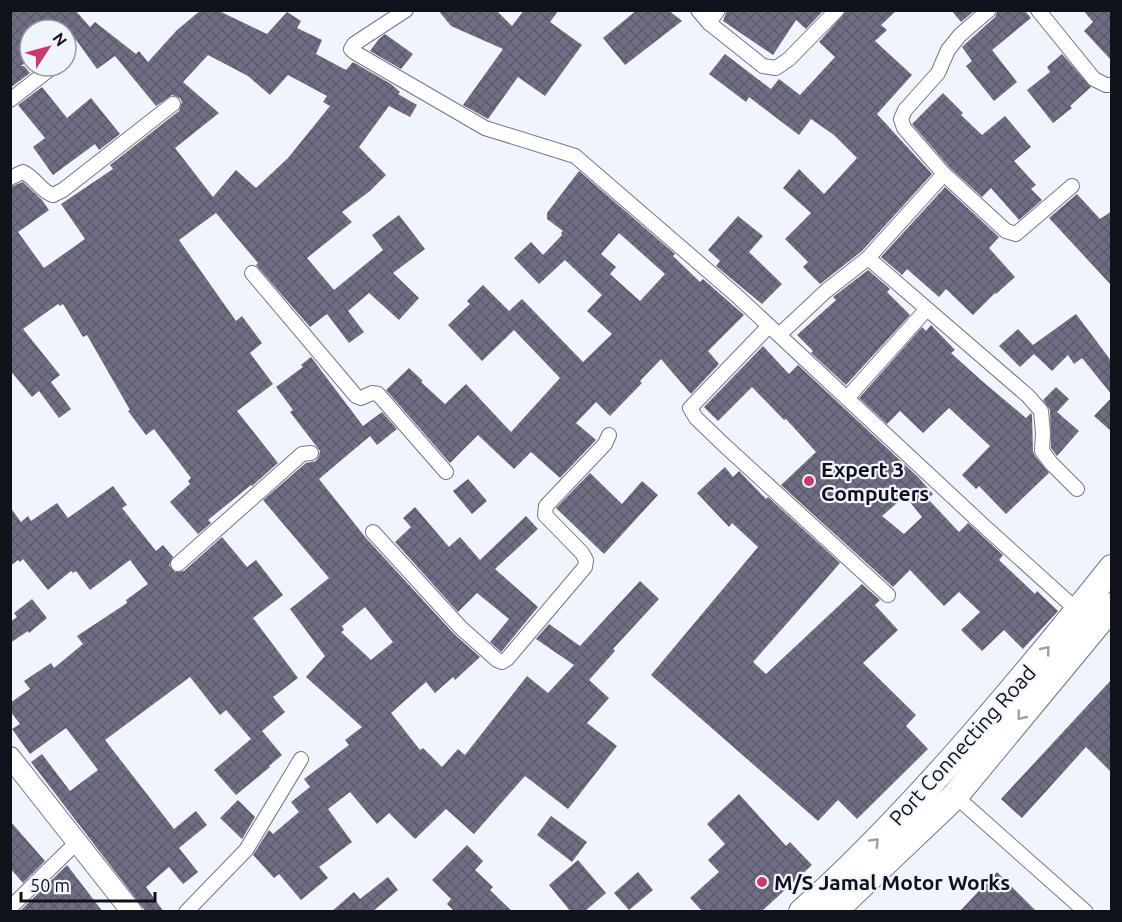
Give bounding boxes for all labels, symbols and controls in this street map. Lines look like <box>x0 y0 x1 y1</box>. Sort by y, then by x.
north arrow <box>18 18 78 78</box>
text: N <box>49 29 71 49</box>
place label: Expert 3 Computers <box>821 457 929 505</box>
marker: Expert 3 Computers <box>802 474 816 488</box>
one-way arrow <box>1039 646 1050 657</box>
street label: Port Connecting Road <box>884 660 1040 830</box>
one-way arrow <box>1017 709 1028 720</box>
one-way arrow <box>867 839 878 850</box>
scale bar <box>21 865 154 903</box>
place label: M/S Jamal Motor Works <box>774 870 1010 894</box>
text: 50 m <box>30 875 70 895</box>
marker: M/S Jamal Motor Works <box>755 875 769 889</box>

